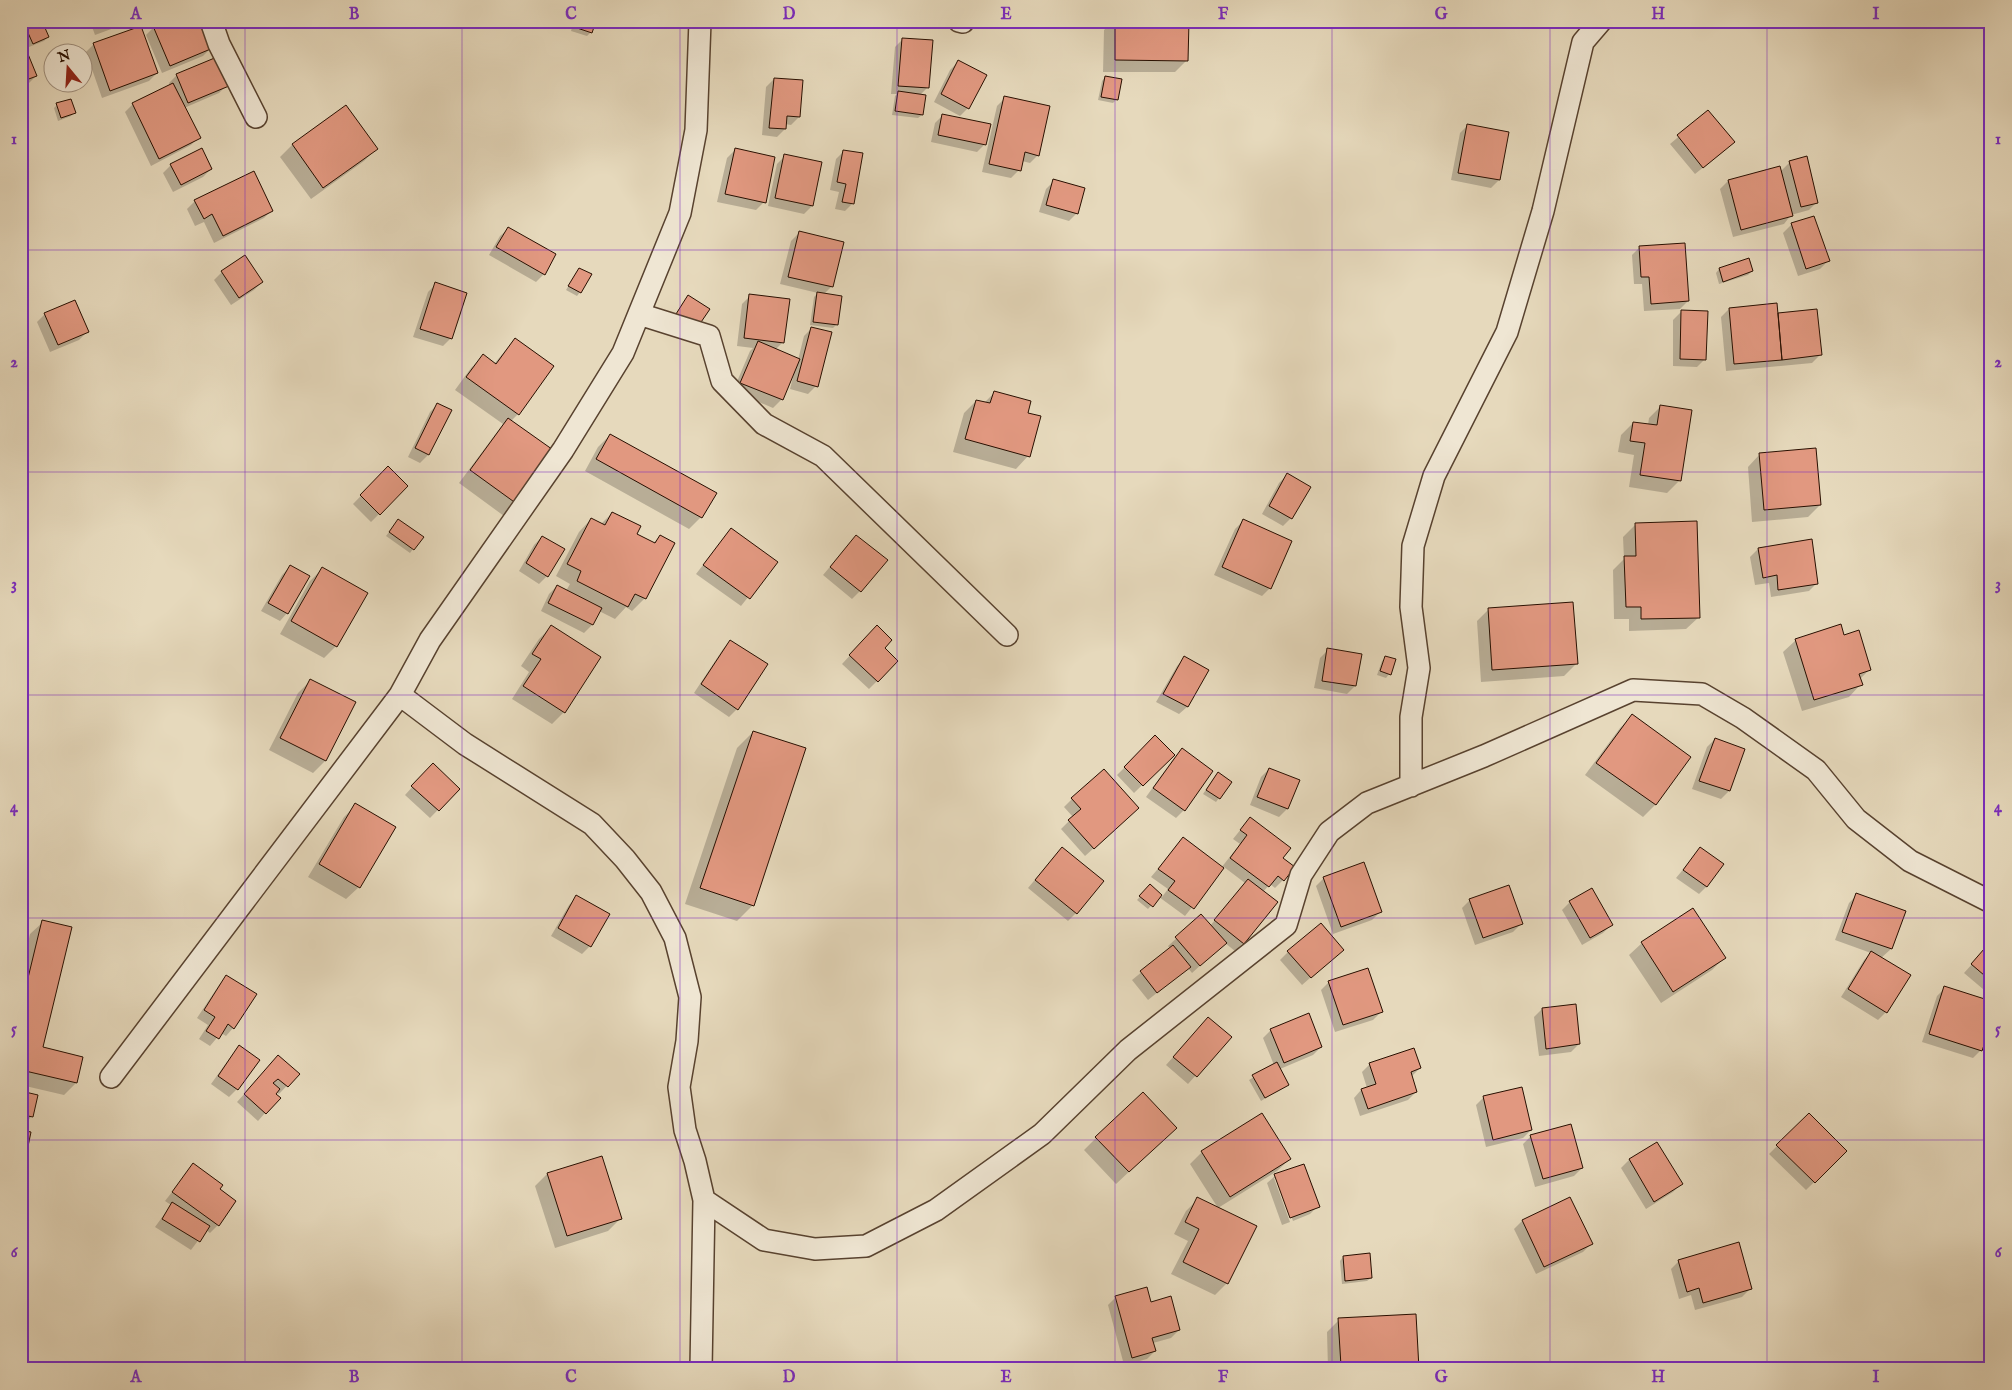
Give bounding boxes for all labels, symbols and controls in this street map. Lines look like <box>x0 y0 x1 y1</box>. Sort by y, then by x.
text: A <box>130 5 143 25</box>
text: B <box>349 5 360 25</box>
text: C <box>565 5 577 25</box>
text: D <box>783 5 796 25</box>
text: E <box>1000 5 1012 25</box>
text: F <box>1218 5 1229 25</box>
text: G <box>1435 5 1448 25</box>
text: H <box>1651 5 1665 25</box>
text: I <box>1873 5 1880 25</box>
north arrow <box>42 42 92 92</box>
text: N <box>55 46 73 67</box>
text: 1 <box>11 130 17 150</box>
text: 1 <box>1995 130 2001 150</box>
text: 2 <box>10 353 18 373</box>
text: 2 <box>1994 353 2002 373</box>
text: 3 <box>11 575 17 595</box>
text: 3 <box>1995 575 2001 595</box>
text: 4 <box>10 798 19 818</box>
text: 4 <box>1994 798 2003 818</box>
text: 5 <box>11 1020 17 1040</box>
text: 5 <box>1995 1020 2001 1040</box>
text: 6 <box>11 1243 19 1263</box>
text: 6 <box>1995 1243 2003 1263</box>
text: A <box>130 1368 143 1388</box>
text: B <box>349 1368 360 1388</box>
text: C <box>565 1368 577 1388</box>
text: D <box>783 1368 796 1388</box>
text: E <box>1000 1368 1012 1388</box>
text: F <box>1218 1368 1229 1388</box>
text: G <box>1435 1368 1448 1388</box>
text: H <box>1651 1368 1665 1388</box>
text: I <box>1873 1368 1880 1388</box>

